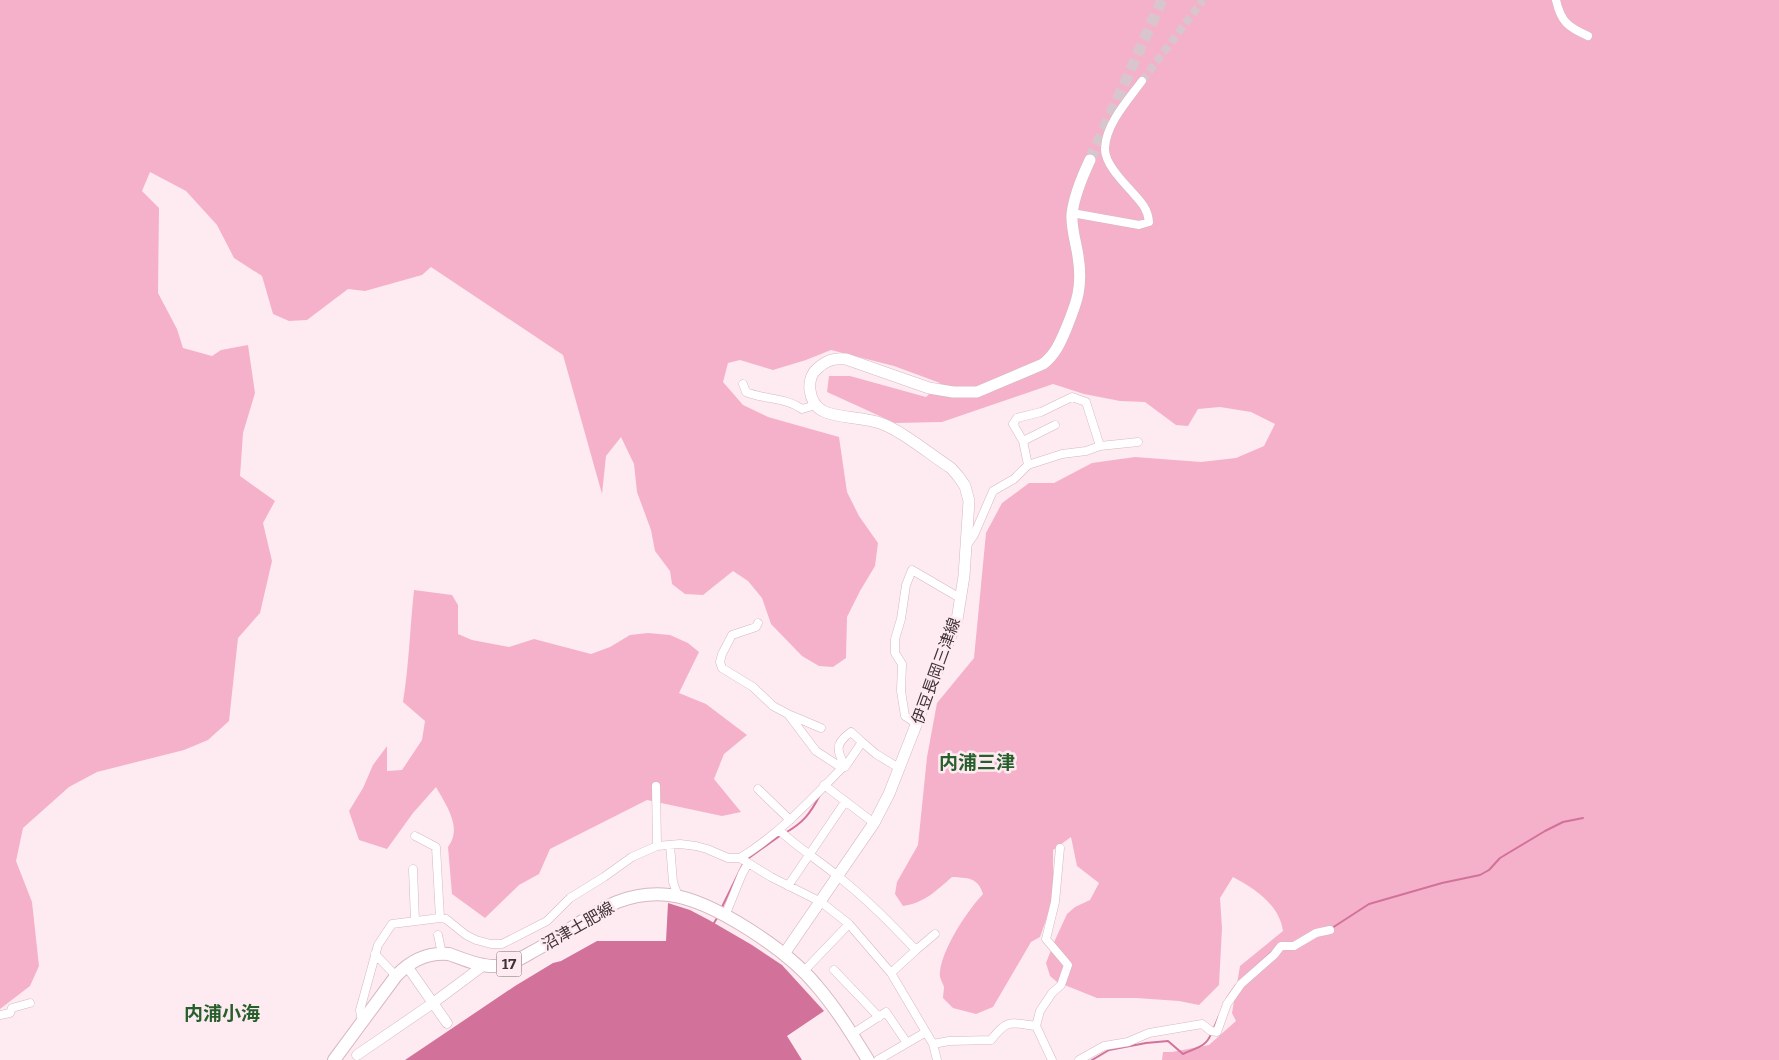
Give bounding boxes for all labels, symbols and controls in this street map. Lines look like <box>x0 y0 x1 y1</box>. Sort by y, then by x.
street label: 伊豆長岡三津線 <box>908 615 964 727</box>
district label: 内浦三津 <box>939 751 1015 774</box>
street label: 沼津土肥線 <box>539 898 617 954</box>
road number: 17 <box>496 952 522 976</box>
district label: 内浦小海 <box>184 1002 260 1025</box>

